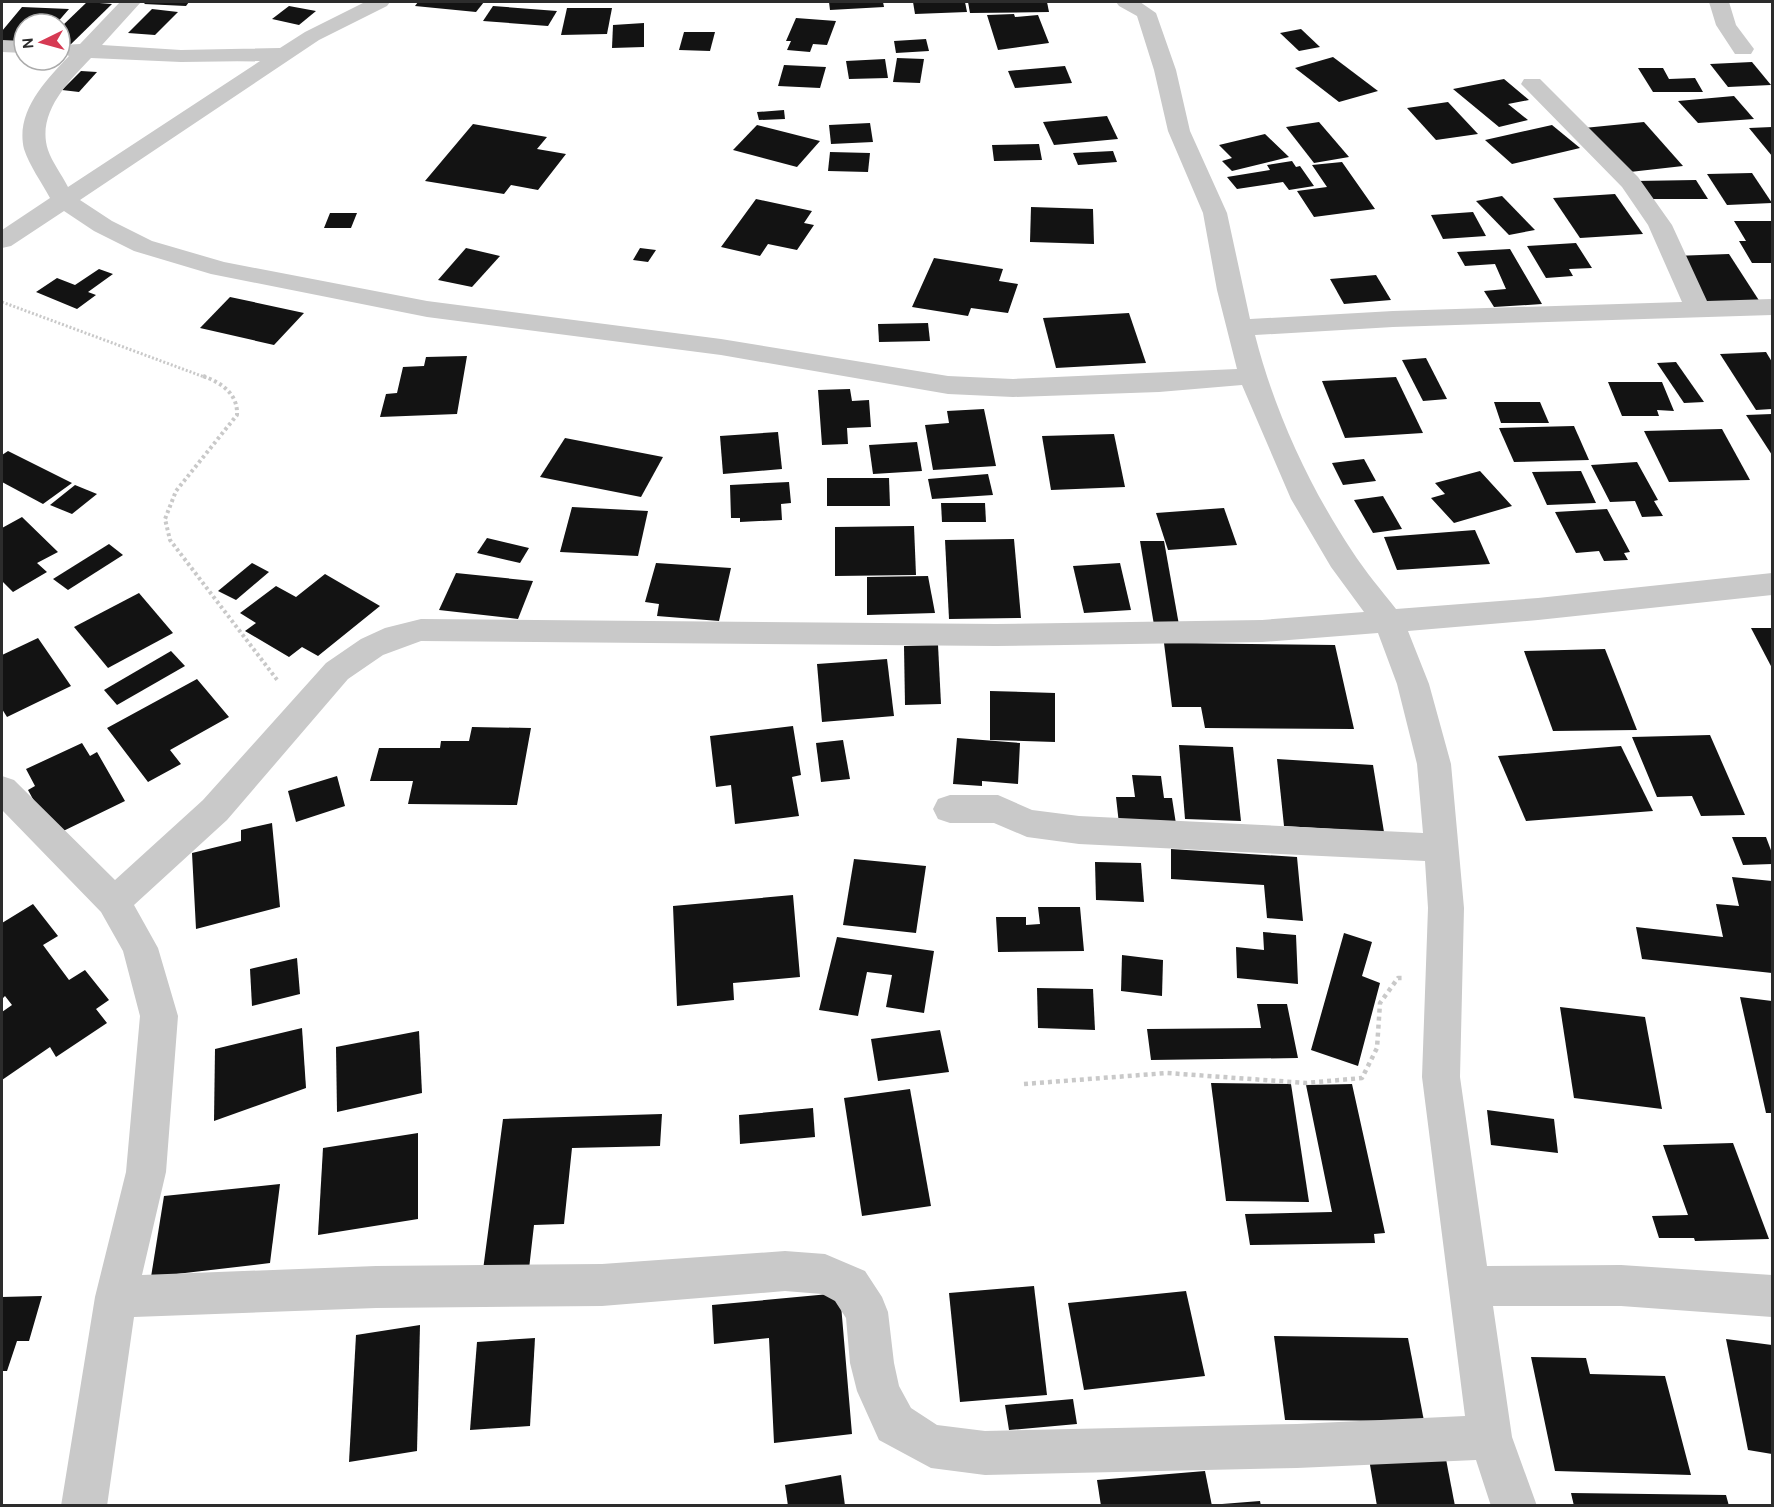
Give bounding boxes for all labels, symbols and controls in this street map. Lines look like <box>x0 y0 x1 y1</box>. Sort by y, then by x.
north arrow <box>12 12 72 72</box>
text: N <box>18 37 38 50</box>

